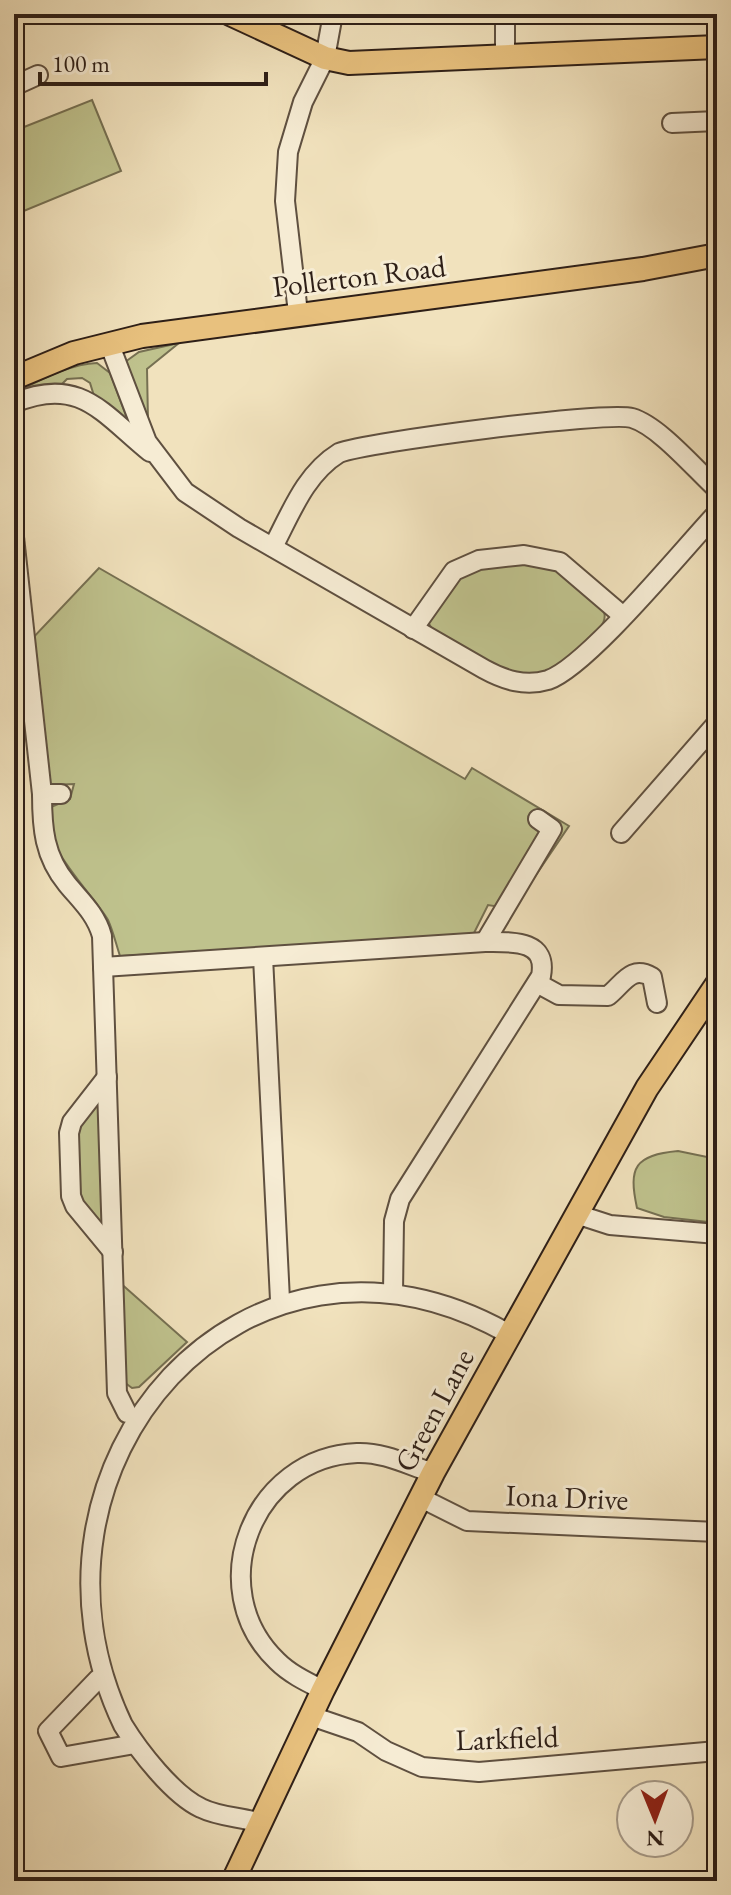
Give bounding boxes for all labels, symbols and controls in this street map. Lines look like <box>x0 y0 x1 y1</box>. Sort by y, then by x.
scale bar <box>40 36 266 86</box>
text: 100 m <box>52 48 110 79</box>
street label: Pollerton Road <box>270 246 449 306</box>
street label: Green Lane <box>385 1342 483 1478</box>
street label: Iona Drive <box>505 1475 629 1519</box>
street label: Larkfield <box>455 1717 560 1759</box>
north arrow <box>615 1779 695 1859</box>
text: N <box>646 1824 664 1853</box>

